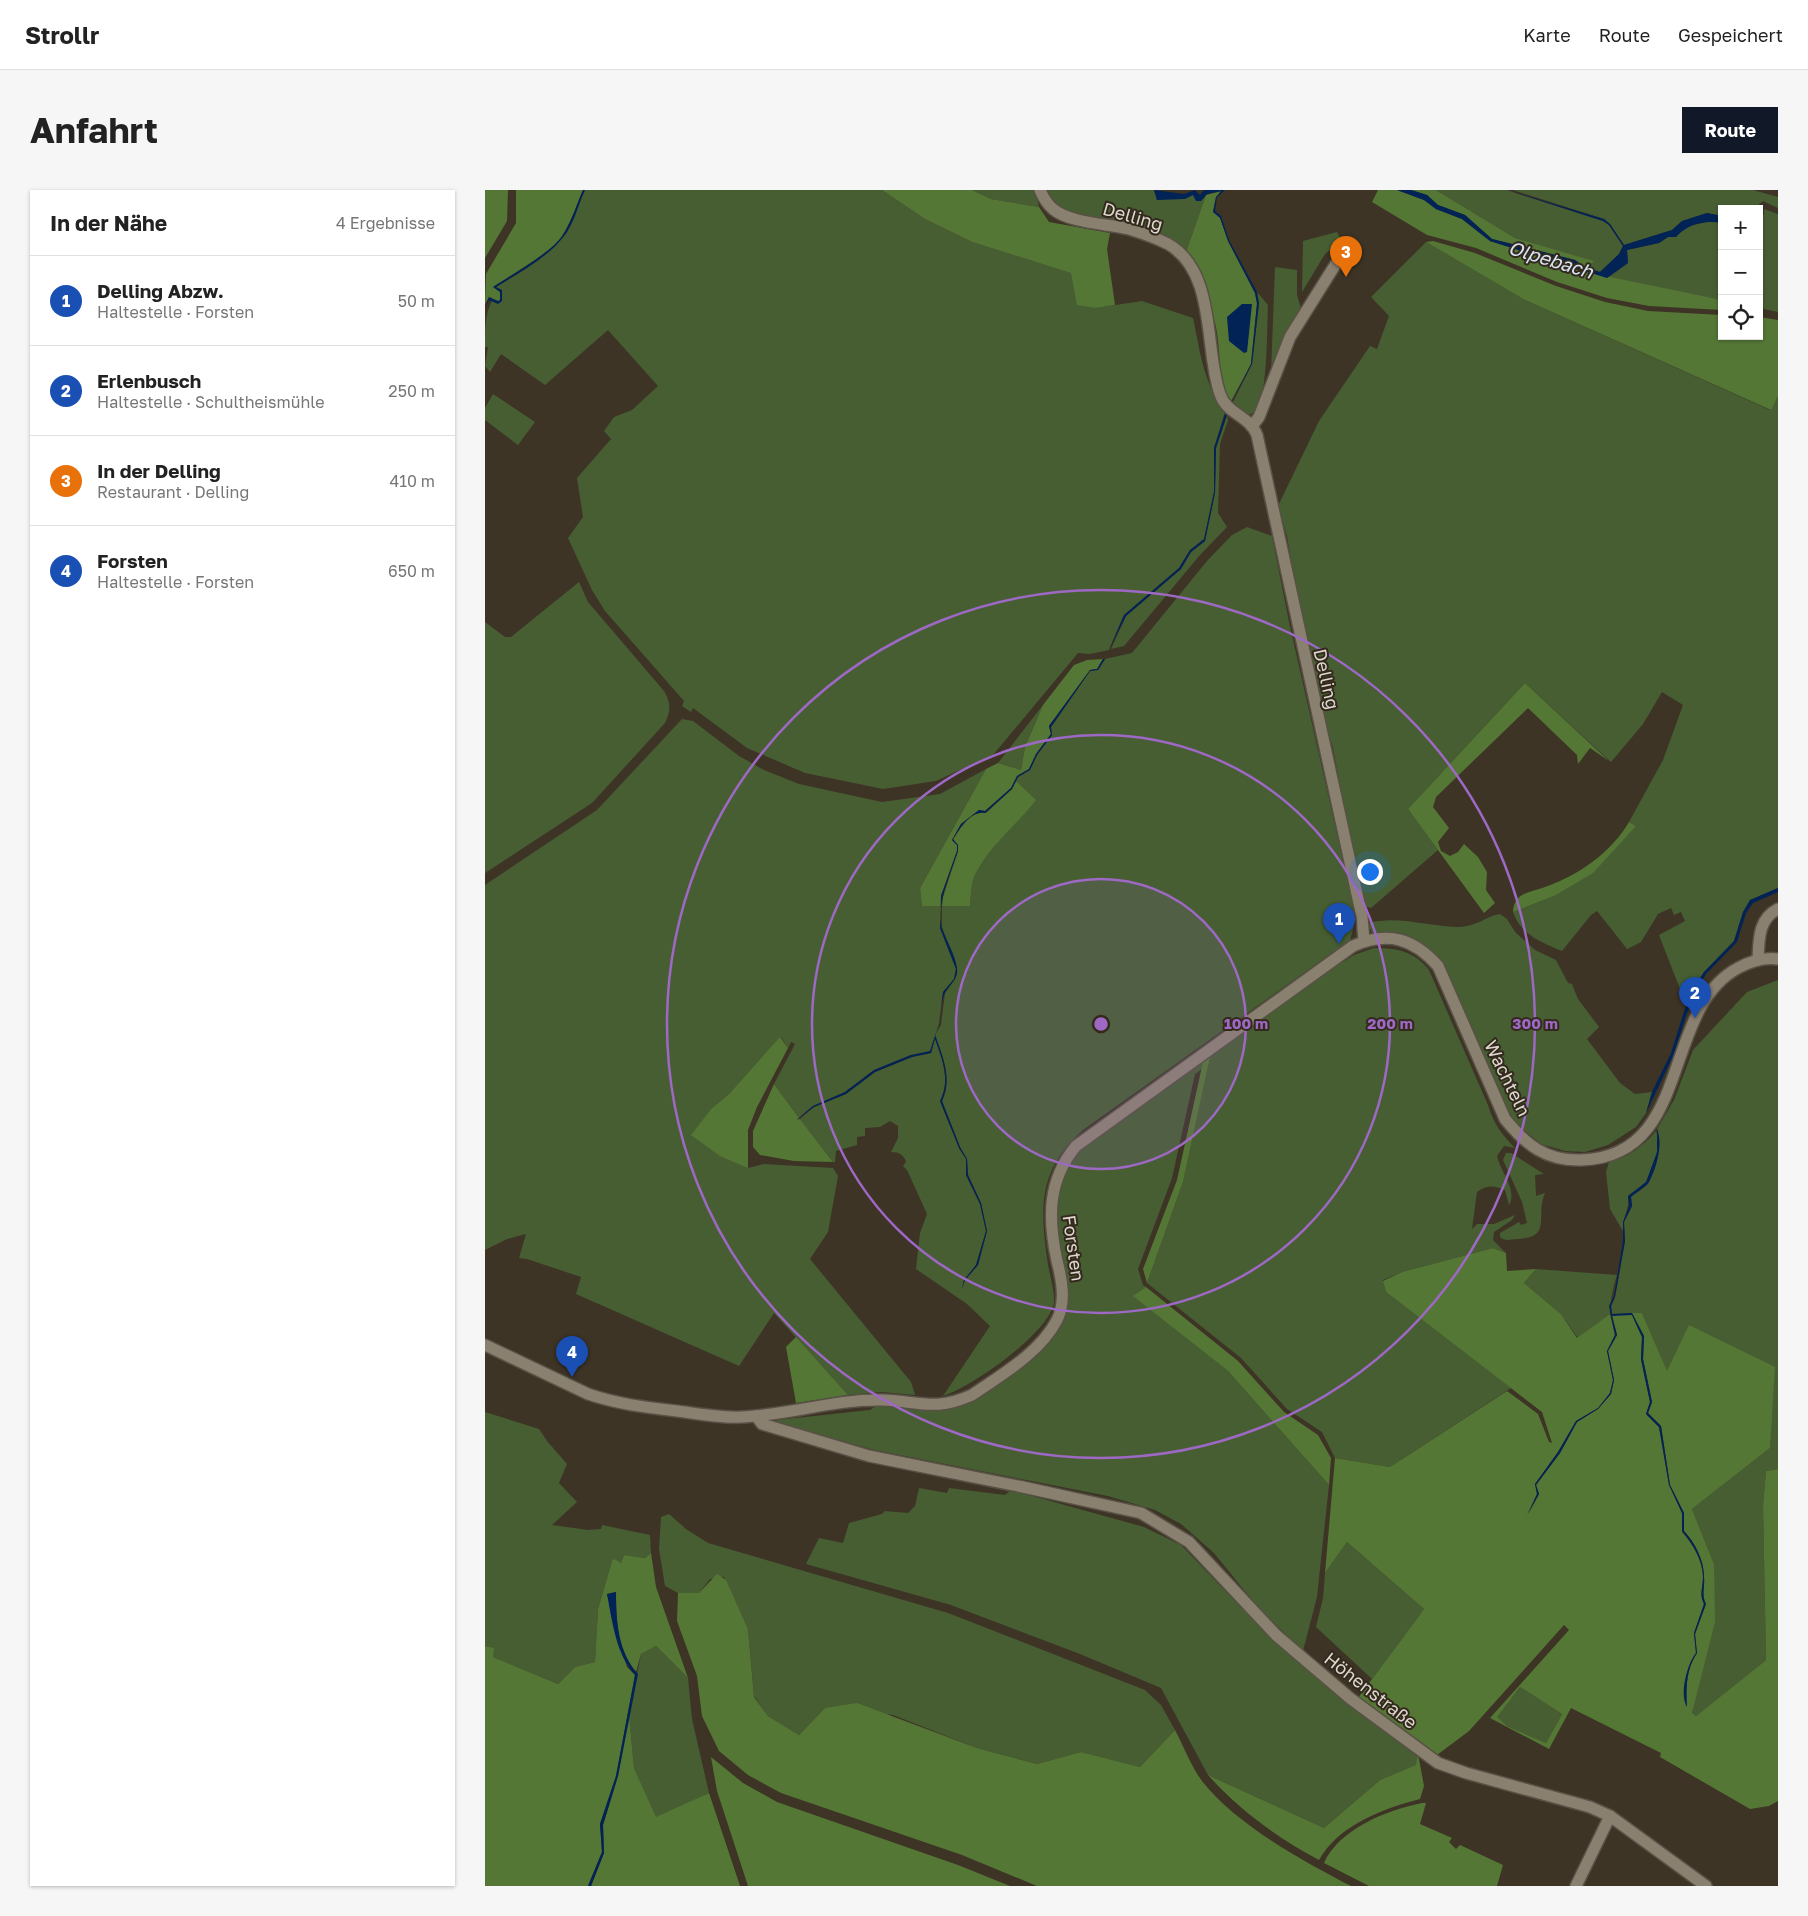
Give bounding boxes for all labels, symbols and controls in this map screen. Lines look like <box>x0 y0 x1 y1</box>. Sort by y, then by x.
text: Strollr <box>25 20 99 49</box>
text: Karte <box>1523 24 1571 46</box>
text: Route <box>1599 24 1650 46</box>
text: Gespeichert <box>1678 24 1783 46</box>
button: Route <box>1682 107 1778 153</box>
text: Anfahrt <box>30 109 158 151</box>
street label: Delling <box>1100 197 1166 235</box>
map controls <box>1718 205 1763 340</box>
button: + <box>1718 205 1763 250</box>
text: In der Nähe <box>50 210 167 236</box>
text: 4 Ergebnisse <box>336 213 435 233</box>
water label: Olpebach <box>1506 235 1597 283</box>
pin: 3 <box>1330 236 1362 277</box>
button: − <box>1718 250 1763 295</box>
text: Delling Abzw. <box>97 279 224 302</box>
text: 1 <box>62 291 70 311</box>
text: 50 m <box>398 291 435 311</box>
button: locate <box>1718 295 1763 340</box>
text: Haltestelle · Forsten <box>97 302 254 322</box>
text: Erlenbusch <box>97 369 201 392</box>
text: 2 <box>61 381 71 401</box>
text: 250 m <box>388 381 435 401</box>
text: Haltestelle · Schultheismühle <box>97 392 325 412</box>
text: In der Delling <box>97 459 221 482</box>
text: 3 <box>61 471 71 491</box>
text: 410 m <box>389 471 435 491</box>
text: Restaurant · Delling <box>97 482 249 502</box>
text: Forsten <box>97 549 168 572</box>
text: 4 <box>61 561 71 581</box>
text: 650 m <box>388 561 435 581</box>
text: Haltestelle · Forsten <box>97 572 254 592</box>
street label: Delling <box>1309 647 1345 711</box>
your location <box>1357 859 1383 885</box>
pin: 1 <box>1323 903 1355 944</box>
pin: 2 <box>1679 977 1711 1018</box>
text: 100 m <box>1224 1014 1268 1032</box>
text: 200 m <box>1367 1014 1413 1032</box>
text: 300 m <box>1512 1014 1558 1032</box>
centre of rings <box>1092 1015 1110 1033</box>
street label: Wachteln <box>1480 1036 1536 1120</box>
street label: Forsten <box>1058 1213 1090 1283</box>
pin: 4 <box>556 1336 588 1377</box>
street label: Höhenstraße <box>1320 1647 1422 1733</box>

